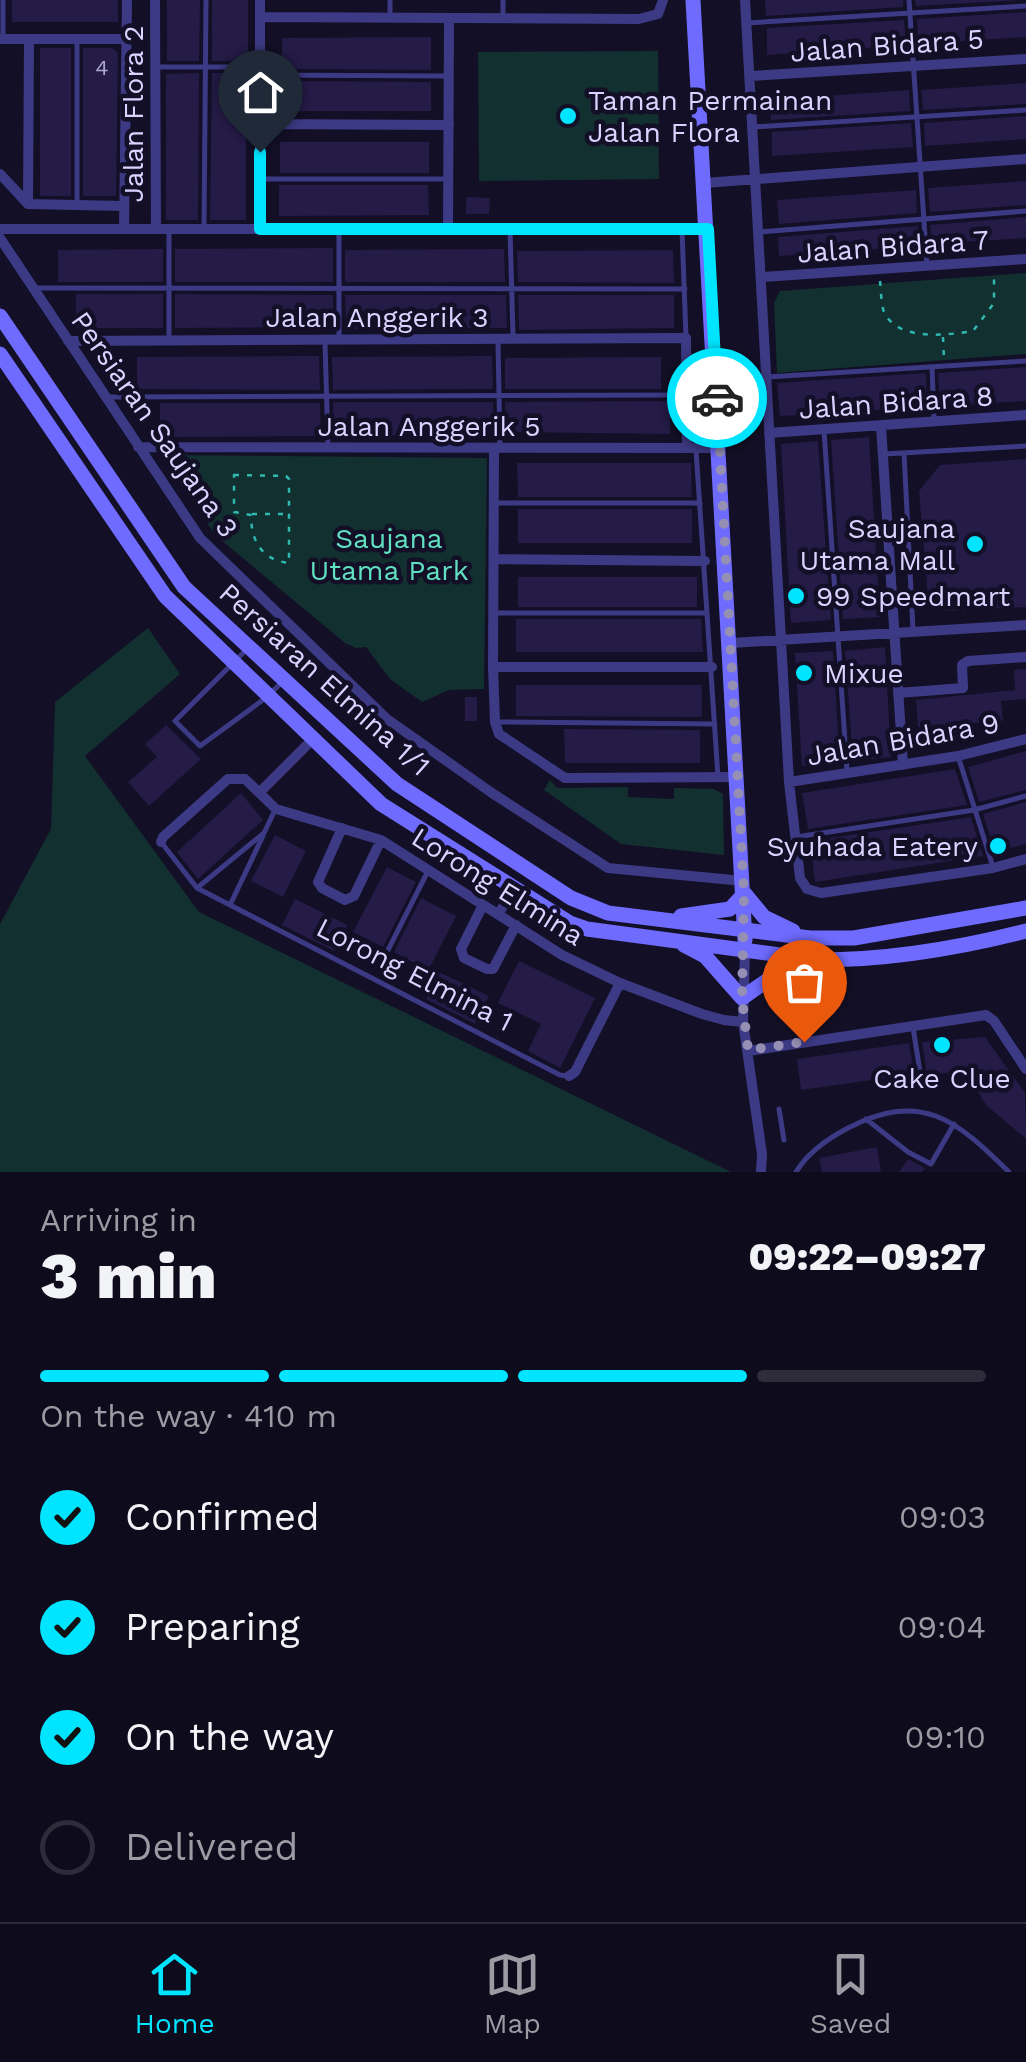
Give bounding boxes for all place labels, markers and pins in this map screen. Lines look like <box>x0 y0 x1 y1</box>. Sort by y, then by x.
pin <box>218 50 303 153</box>
place label: Taman Permainan Jalan Flora <box>588 84 832 149</box>
marker: Taman Permainan Jalan Flora <box>557 105 579 127</box>
place label: Saujana Utama Mall <box>799 512 955 577</box>
marker: Saujana Utama Mall <box>964 533 986 555</box>
place label: 99 Speedmart <box>816 580 1010 613</box>
marker: 99 Speedmart <box>785 585 807 607</box>
place label: Mixue <box>824 657 904 690</box>
marker: Mixue <box>793 662 815 684</box>
place label: Syuhada Eatery <box>767 830 979 863</box>
marker: Syuhada Eatery <box>987 835 1009 857</box>
pin <box>762 940 847 1043</box>
marker: Cake Clue <box>931 1034 953 1056</box>
place label: Cake Clue <box>873 1062 1011 1095</box>

